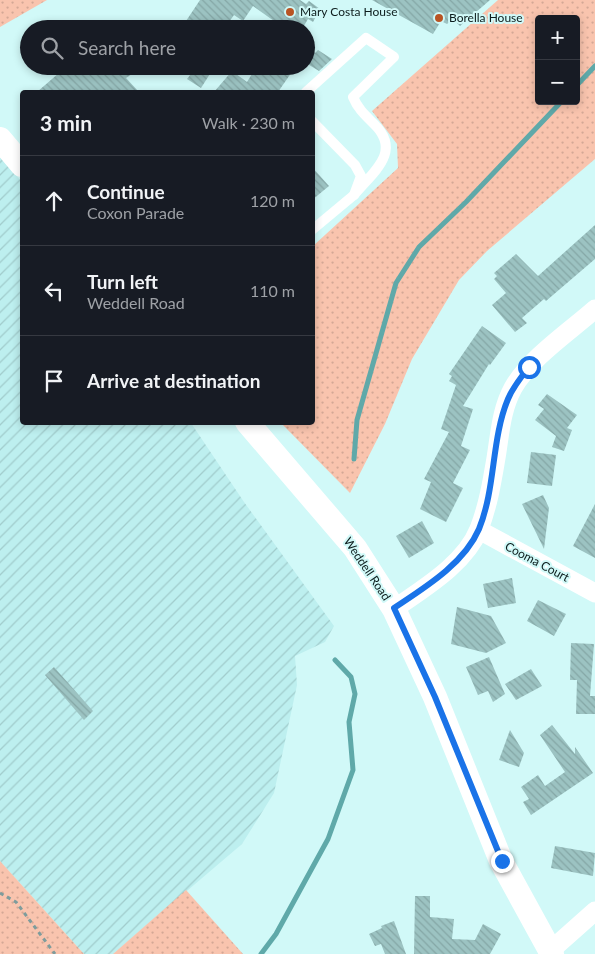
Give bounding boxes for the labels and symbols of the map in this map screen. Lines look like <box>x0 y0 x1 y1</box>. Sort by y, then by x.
place label: Mary Costa House <box>300 4 398 19</box>
marker: Mary Costa House <box>284 6 296 18</box>
place label: Borella House <box>449 10 523 25</box>
marker: Borella House <box>433 12 445 24</box>
route start <box>518 356 541 379</box>
street label: Weddell Road <box>341 534 394 603</box>
street label: Cooma Court <box>503 538 572 585</box>
route end <box>491 850 514 873</box>

